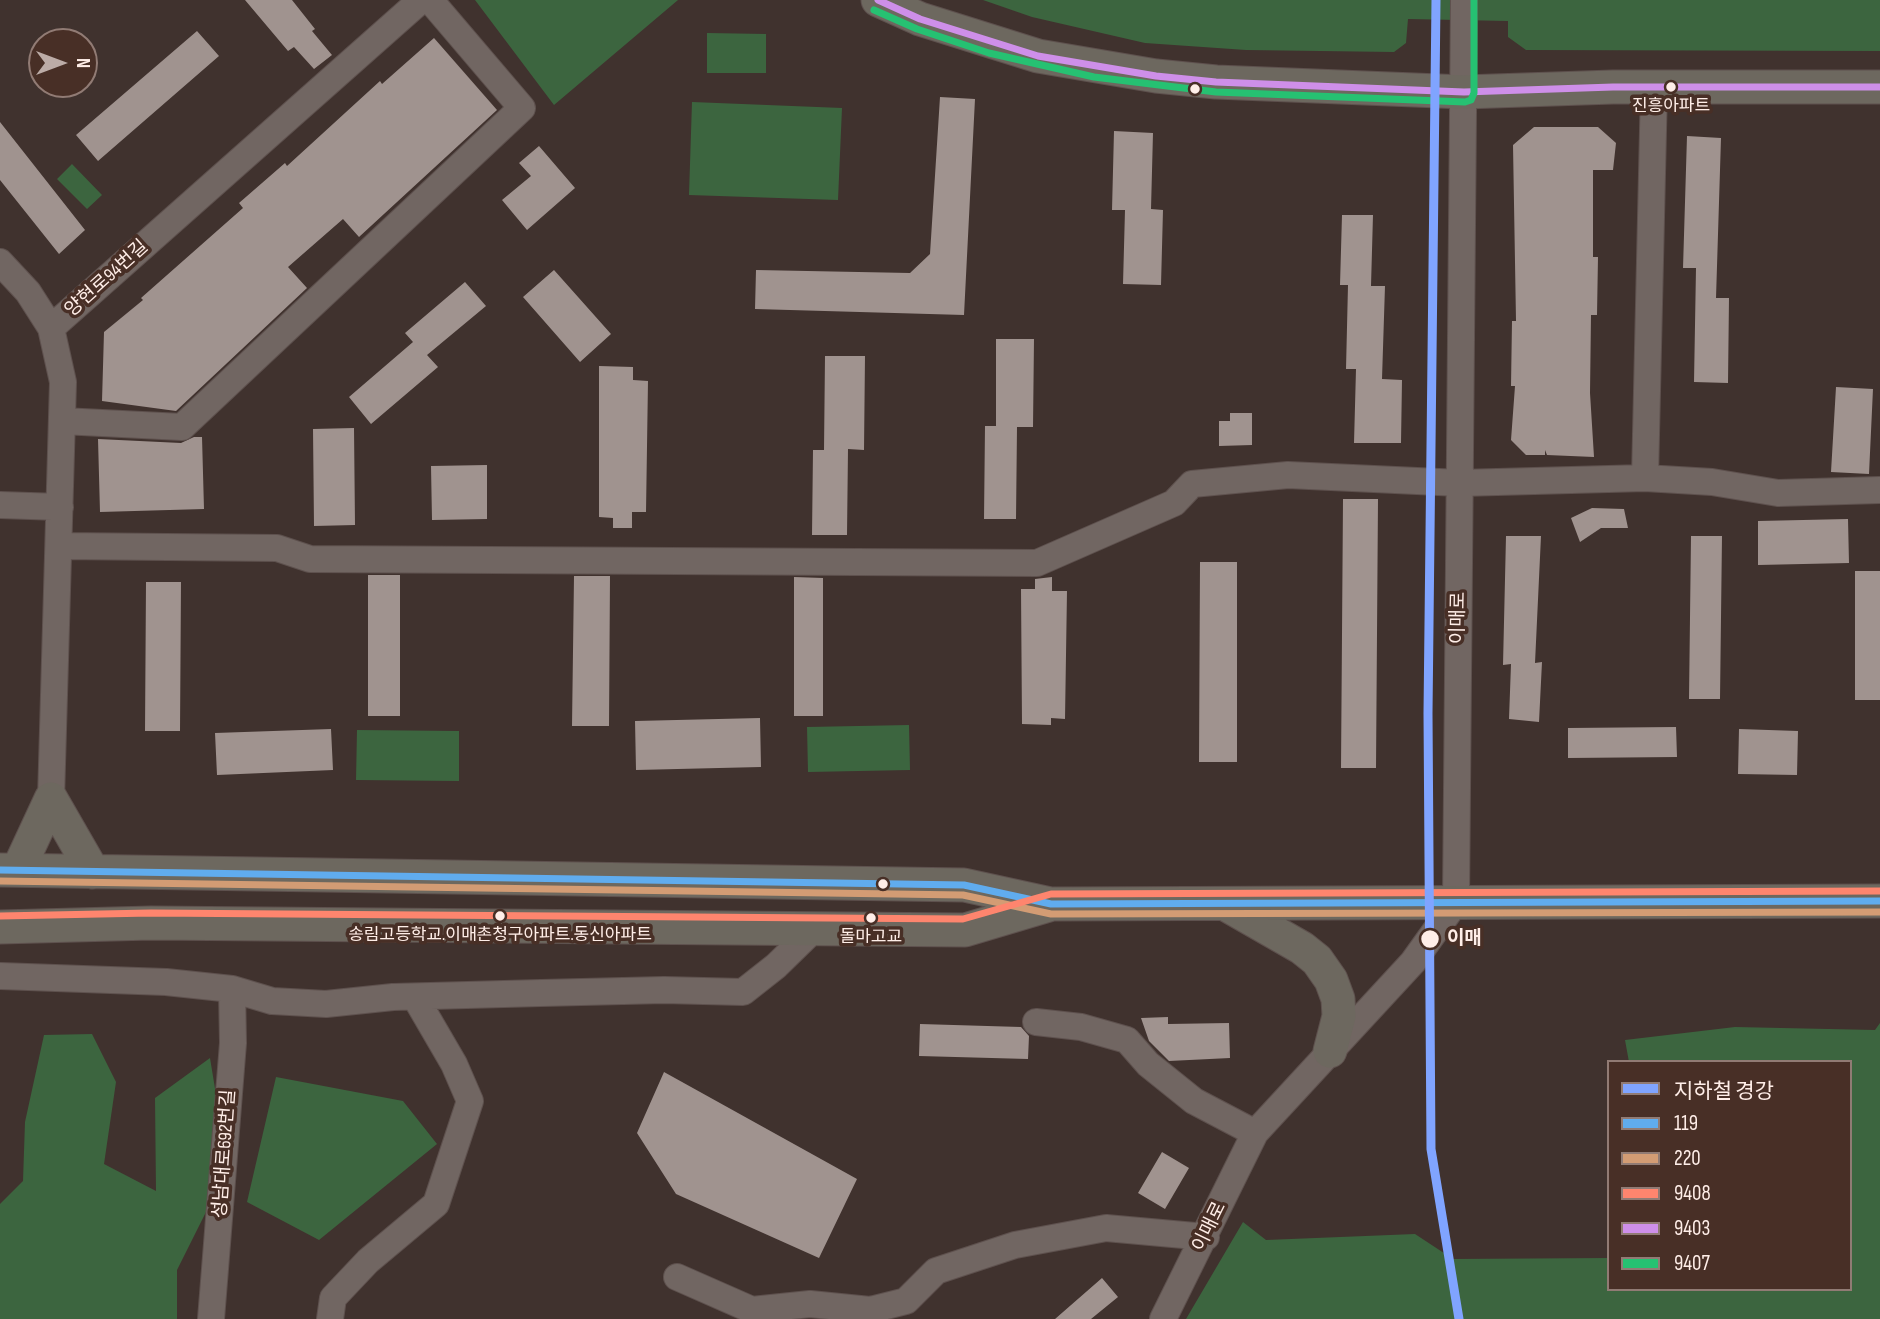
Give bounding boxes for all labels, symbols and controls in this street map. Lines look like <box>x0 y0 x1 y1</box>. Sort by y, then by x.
north arrow <box>28 28 98 98</box>
text: N <box>71 58 94 68</box>
marker: 진흥아파트 <box>1664 80 1678 94</box>
unlabelled marker <box>1188 82 1202 96</box>
place label: 진흥아파트 <box>1632 97 1710 117</box>
street label: 양현로94번길 <box>61 236 153 322</box>
street label: 이매로 <box>1447 592 1471 644</box>
unlabelled marker <box>876 877 890 891</box>
marker: 송림고등학교.이매촌청구아파트.동신아파트 <box>493 909 507 923</box>
marker: 돌마고교 <box>864 911 878 925</box>
place label: 송림고등학교.이매촌청구아파트.동신아파트 <box>348 926 652 946</box>
place label: 돌마고교 <box>840 928 902 948</box>
marker: 이매 <box>1419 928 1441 950</box>
place label: 이매 <box>1447 928 1482 950</box>
legend <box>1607 1060 1852 1291</box>
text: 지하철 경강 <box>1674 1079 1774 1104</box>
street label: 성남대로692번길 <box>209 1089 241 1219</box>
text: 119 <box>1674 1111 1698 1136</box>
text: 220 <box>1674 1146 1701 1171</box>
text: 9408 <box>1674 1181 1711 1206</box>
street label: 이매로 <box>1188 1198 1232 1256</box>
text: 9403 <box>1674 1216 1710 1241</box>
text: 9407 <box>1674 1251 1710 1276</box>

